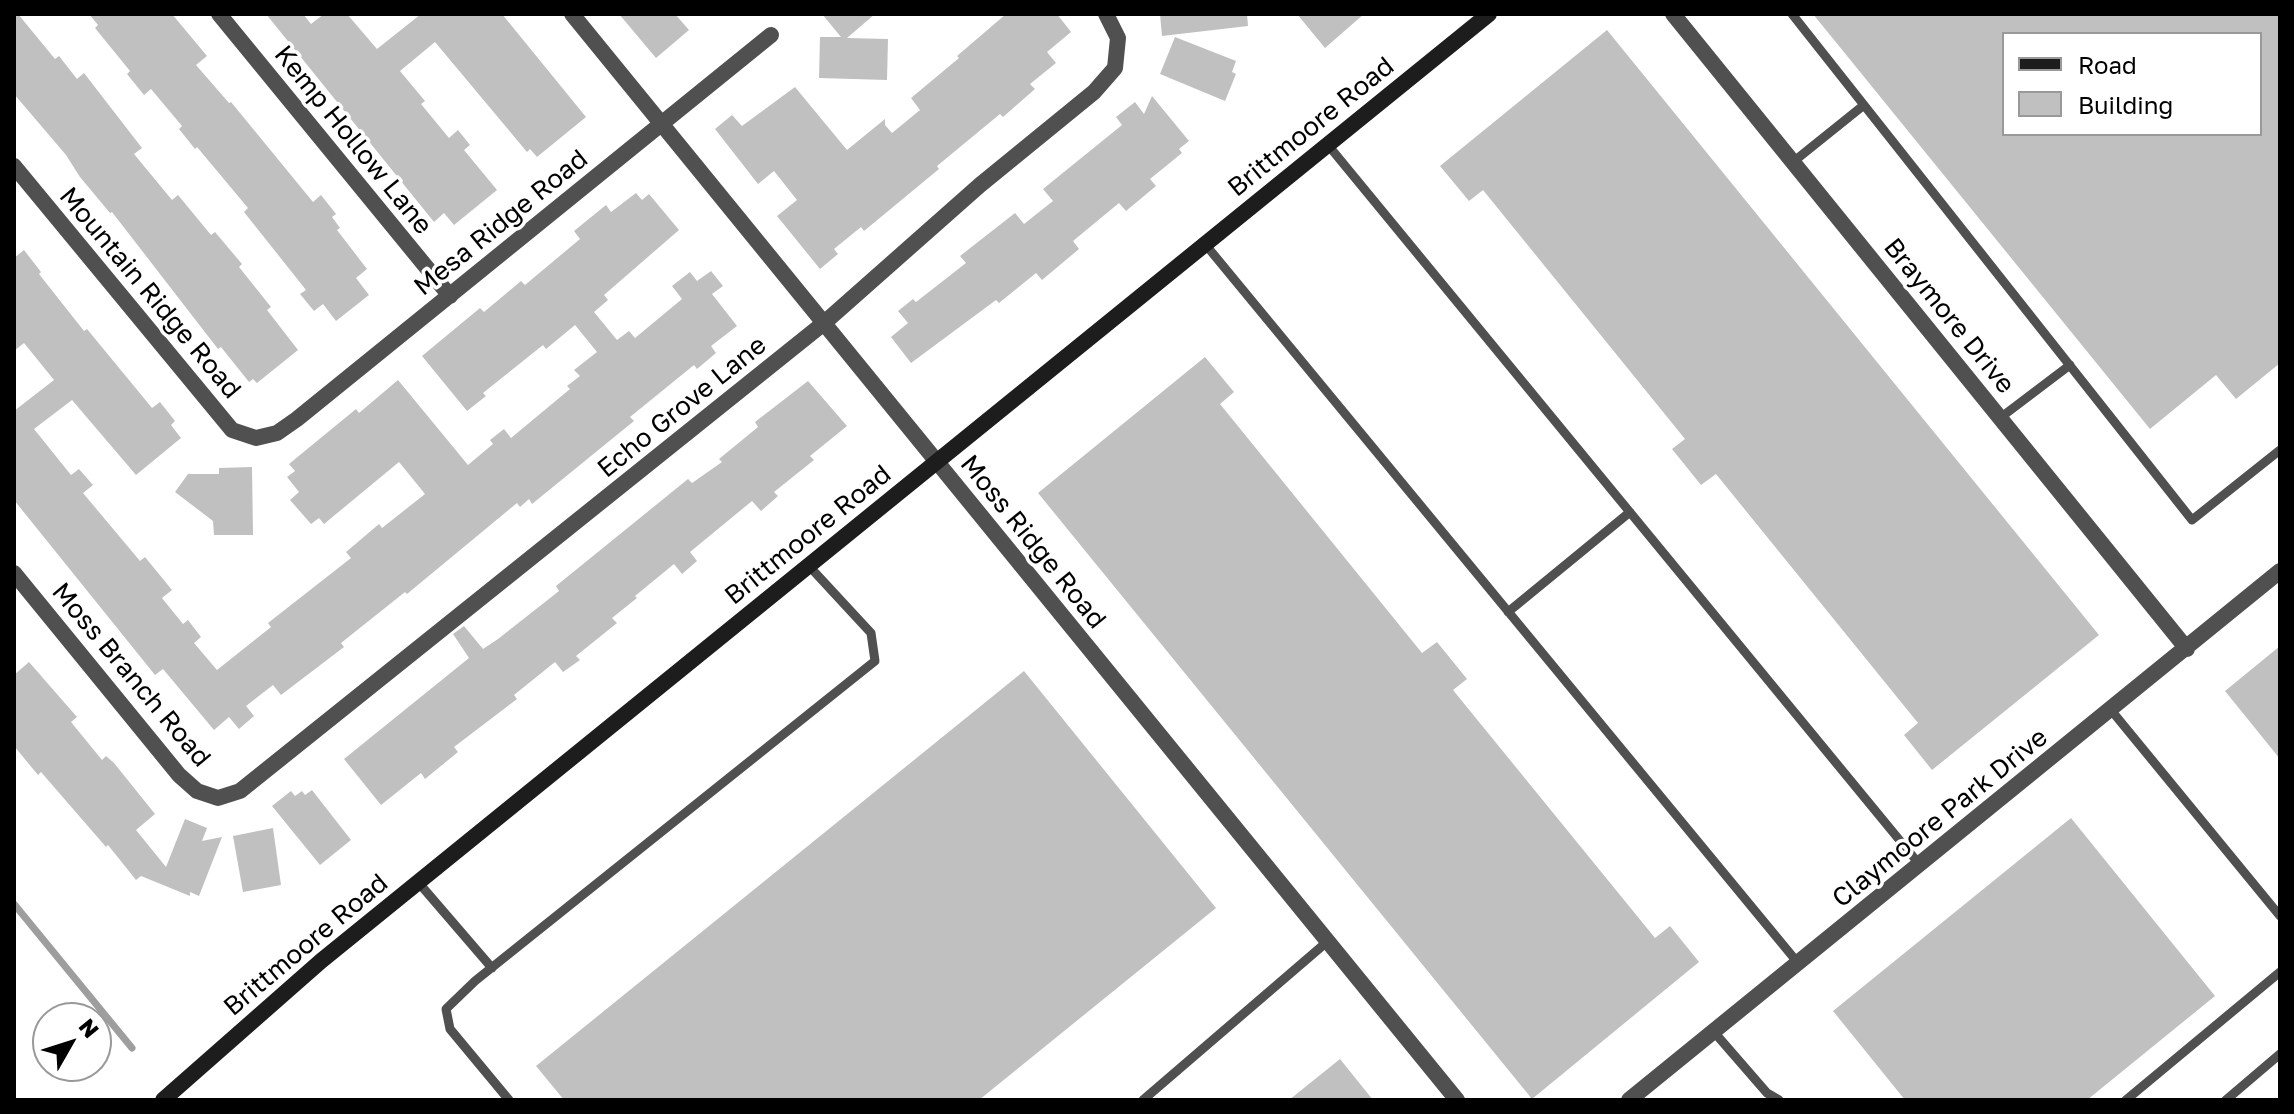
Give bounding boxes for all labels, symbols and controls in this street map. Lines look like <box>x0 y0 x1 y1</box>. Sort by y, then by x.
legend <box>2002 32 2262 136</box>
street label: Kemp Hollow Lane <box>267 39 439 241</box>
text: Road <box>2078 50 2137 79</box>
street label: Brittmoore Road <box>1222 51 1400 203</box>
text: Building <box>2078 90 2173 119</box>
street label: Mesa Ridge Road <box>408 143 594 303</box>
street label: Mountain Ridge Road <box>53 181 247 405</box>
street label: Braymore Drive <box>1877 232 2021 400</box>
street label: Echo Grove Lane <box>592 330 772 484</box>
street label: Moss Ridge Road <box>954 449 1112 635</box>
street label: Brittmoore Road <box>719 459 897 611</box>
street label: Moss Branch Road <box>45 577 217 773</box>
street label: Claymoore Park Drive <box>1826 722 2054 914</box>
street label: Brittmoore Road <box>218 867 394 1023</box>
north arrow <box>32 1002 112 1082</box>
text: N <box>74 1013 105 1043</box>

